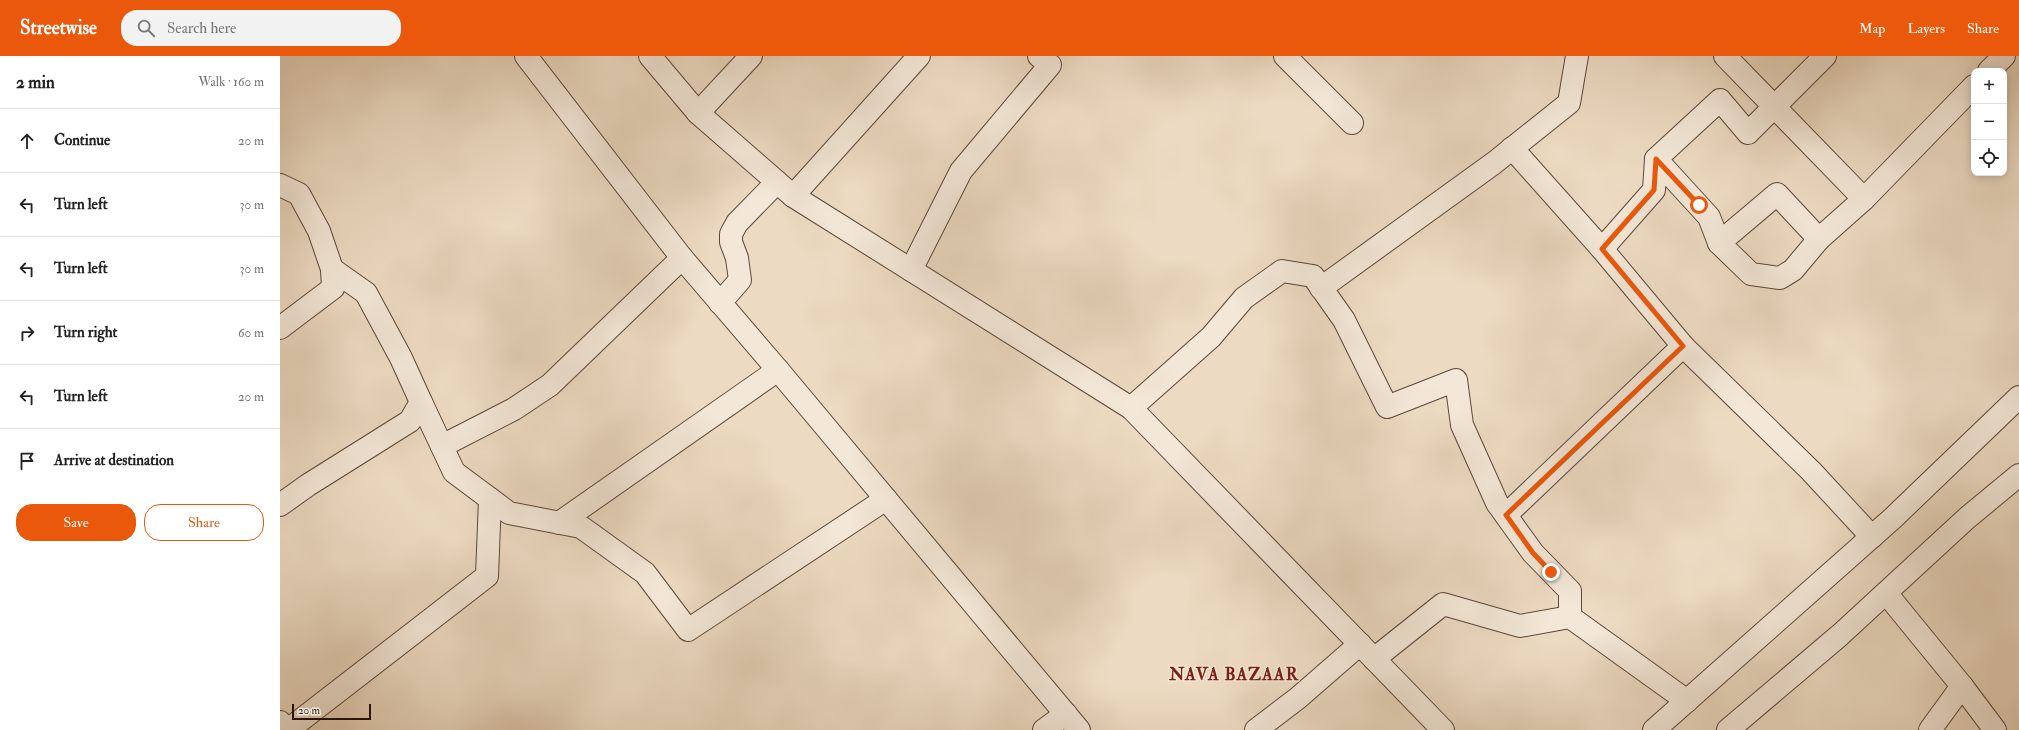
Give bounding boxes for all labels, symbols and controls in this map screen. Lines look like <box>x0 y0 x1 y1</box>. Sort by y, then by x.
search box <box>121 10 401 46</box>
text: Streetwise <box>20 16 97 40</box>
icon: search <box>135 17 157 39</box>
text: Search here <box>167 19 236 38</box>
text: Map <box>1859 20 1885 37</box>
text: Layers <box>1907 20 1945 37</box>
text: Share <box>1967 20 1999 37</box>
map controls <box>1971 68 2007 176</box>
button: + <box>1971 68 2007 104</box>
text: 2 min <box>16 72 55 93</box>
text: Walk · 160 m <box>198 74 264 90</box>
button: − <box>1971 104 2007 140</box>
icon: ahead <box>16 130 38 152</box>
text: Continue <box>54 131 110 150</box>
text: 20 m <box>238 133 264 149</box>
button: locate <box>1971 140 2007 176</box>
icon: left <box>16 194 38 216</box>
text: Turn left <box>54 195 108 214</box>
route start <box>1690 196 1708 214</box>
text: 30 m <box>240 197 264 213</box>
icon: left <box>16 258 38 280</box>
text: Turn left <box>54 259 108 278</box>
text: 30 m <box>240 261 264 277</box>
icon: right <box>16 322 38 344</box>
text: Turn right <box>54 323 117 342</box>
text: 60 m <box>238 325 264 341</box>
icon: left <box>16 386 38 408</box>
text: Turn left <box>54 387 108 406</box>
text: 20 m <box>238 389 264 405</box>
icon: arrive <box>16 450 38 472</box>
text: Arrive at destination <box>54 451 174 470</box>
button: Save <box>16 504 136 541</box>
button: Share <box>144 504 264 541</box>
route end <box>1542 563 1560 581</box>
district label: NAVA BAZAAR <box>1168 664 1299 685</box>
scale bar <box>292 702 371 721</box>
text: 20 m <box>298 704 320 717</box>

